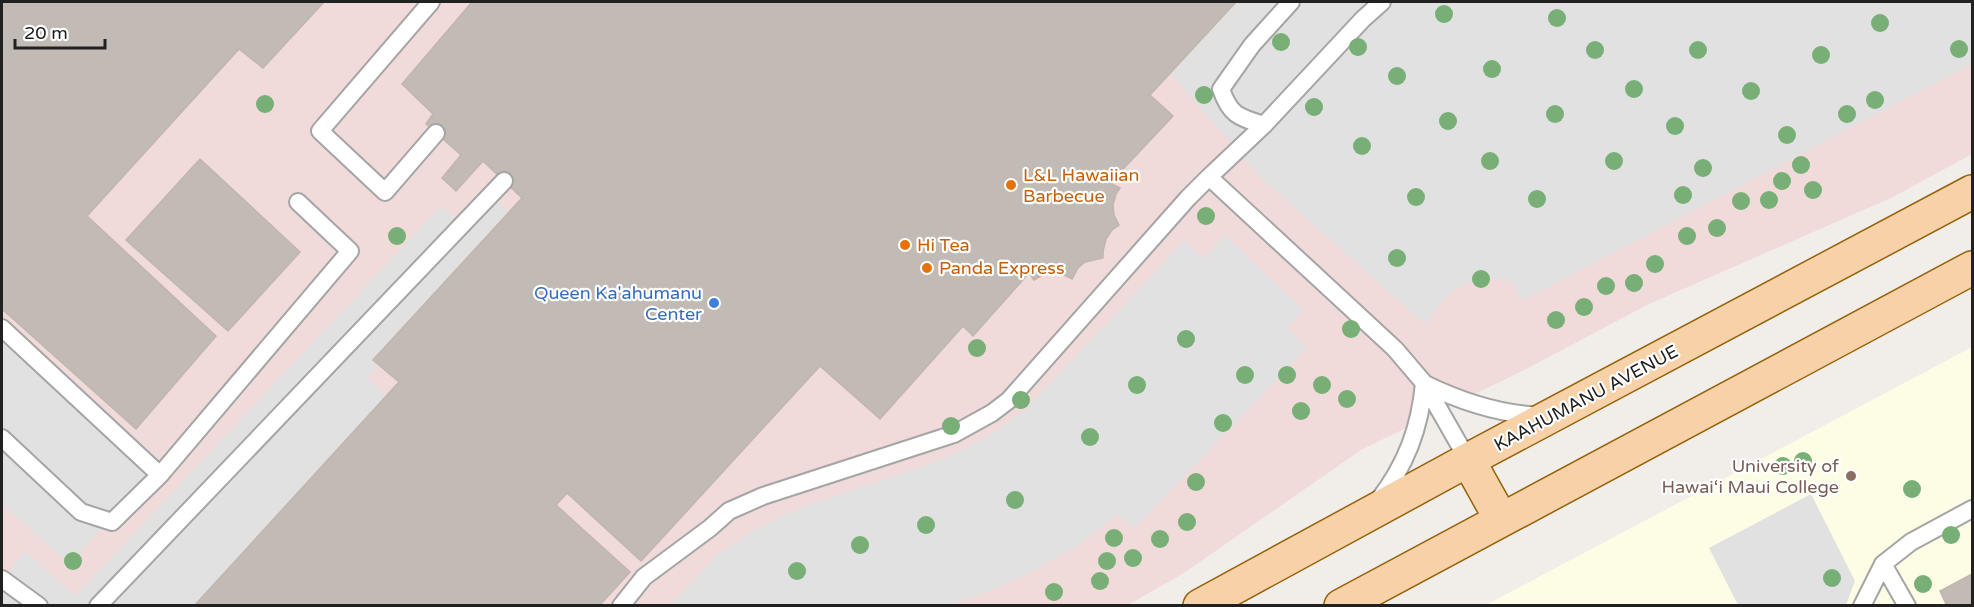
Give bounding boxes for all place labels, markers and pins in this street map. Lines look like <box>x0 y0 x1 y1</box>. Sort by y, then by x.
place label: L&L Hawaiian Barbecue <box>1023 164 1139 207</box>
marker: L&L Hawaiian Barbecue <box>1004 178 1018 192</box>
place label: Hi Tea <box>917 234 970 256</box>
marker: Hi Tea <box>898 238 912 252</box>
place label: Panda Express <box>939 257 1065 279</box>
marker: Panda Express <box>920 261 934 275</box>
place label: Queen Ka'ahumanu Center <box>534 282 702 325</box>
marker: Queen Ka'ahumanu Center <box>707 296 721 310</box>
place label: University of Hawai‘i Maui College <box>1662 455 1839 498</box>
marker: University of Hawai‘i Maui College <box>1844 469 1858 483</box>

